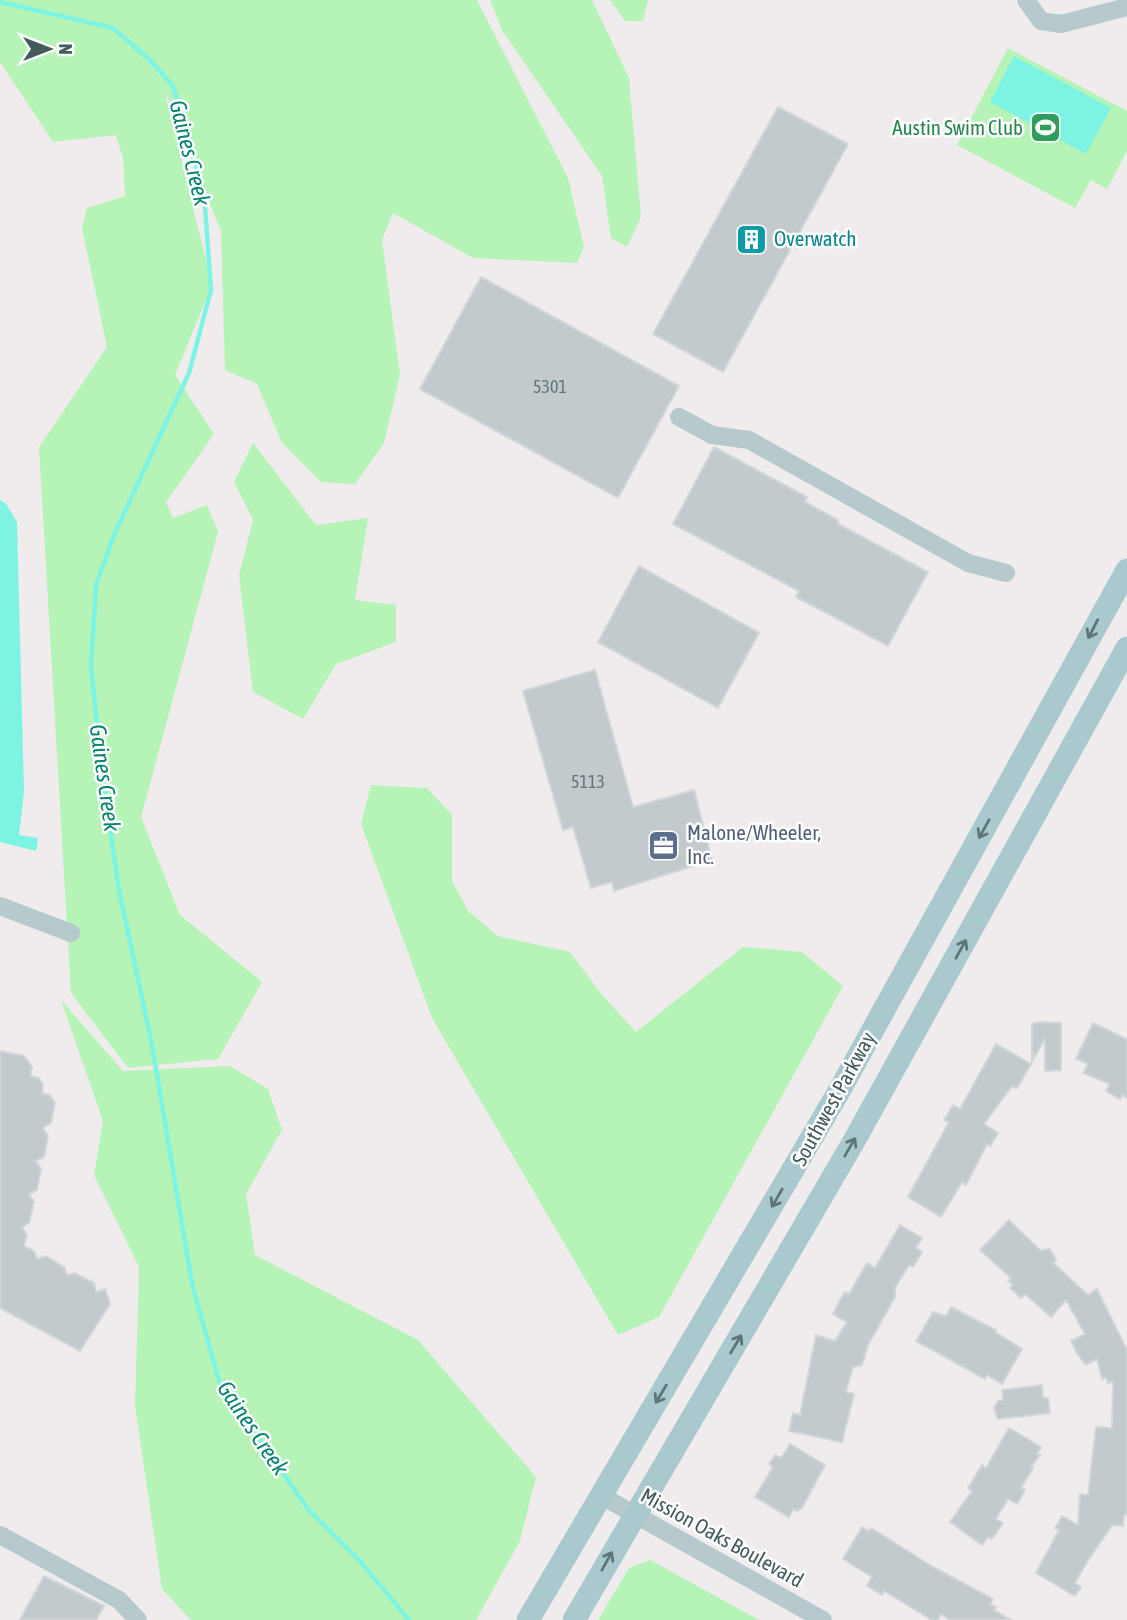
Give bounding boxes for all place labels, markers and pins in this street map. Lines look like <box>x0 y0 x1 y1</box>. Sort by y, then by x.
sports icon: Austin Swim Club <box>1029 111 1063 145</box>
place label: Austin Swim Club <box>892 115 1023 139</box>
building icon: Overwatch <box>734 222 768 256</box>
place label: Overwatch <box>774 226 856 250</box>
place label: Malone/Wheeler, Inc. <box>687 820 821 868</box>
office icon: Malone/Wheeler, Inc. <box>647 828 681 862</box>

